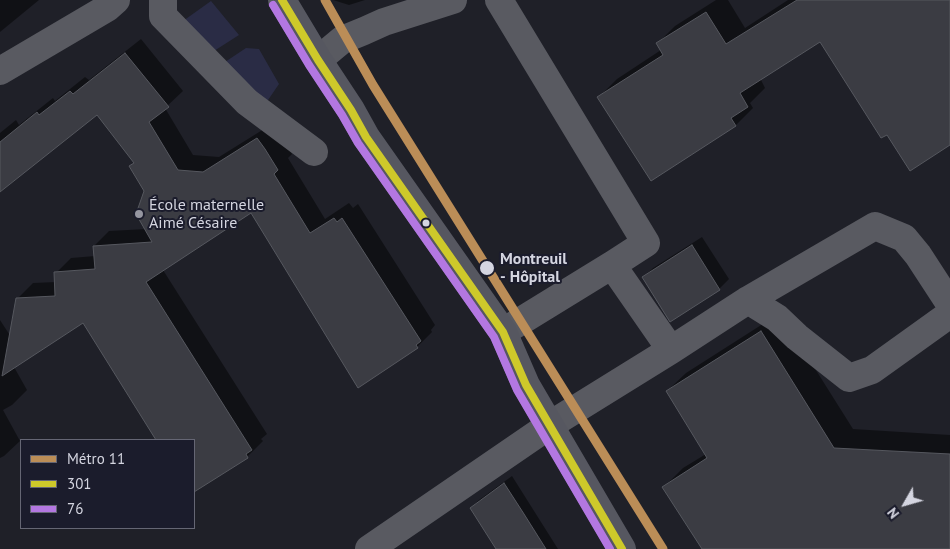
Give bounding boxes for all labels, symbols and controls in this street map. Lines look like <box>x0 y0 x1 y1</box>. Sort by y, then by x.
place label: École maternelle Aimé Césaire <box>149 195 264 233</box>
marker: École maternelle Aimé Césaire <box>133 208 145 220</box>
unlabelled marker <box>421 218 431 228</box>
place label: Montreuil - Hôpital <box>500 249 567 287</box>
marker: Montreuil - Hôpital <box>478 259 496 277</box>
legend <box>20 439 195 529</box>
text: Métro 11 <box>67 449 125 468</box>
text: 301 <box>67 474 92 493</box>
north arrow <box>880 479 930 529</box>
text: 76 <box>67 499 83 518</box>
text: N <box>883 504 903 522</box>

